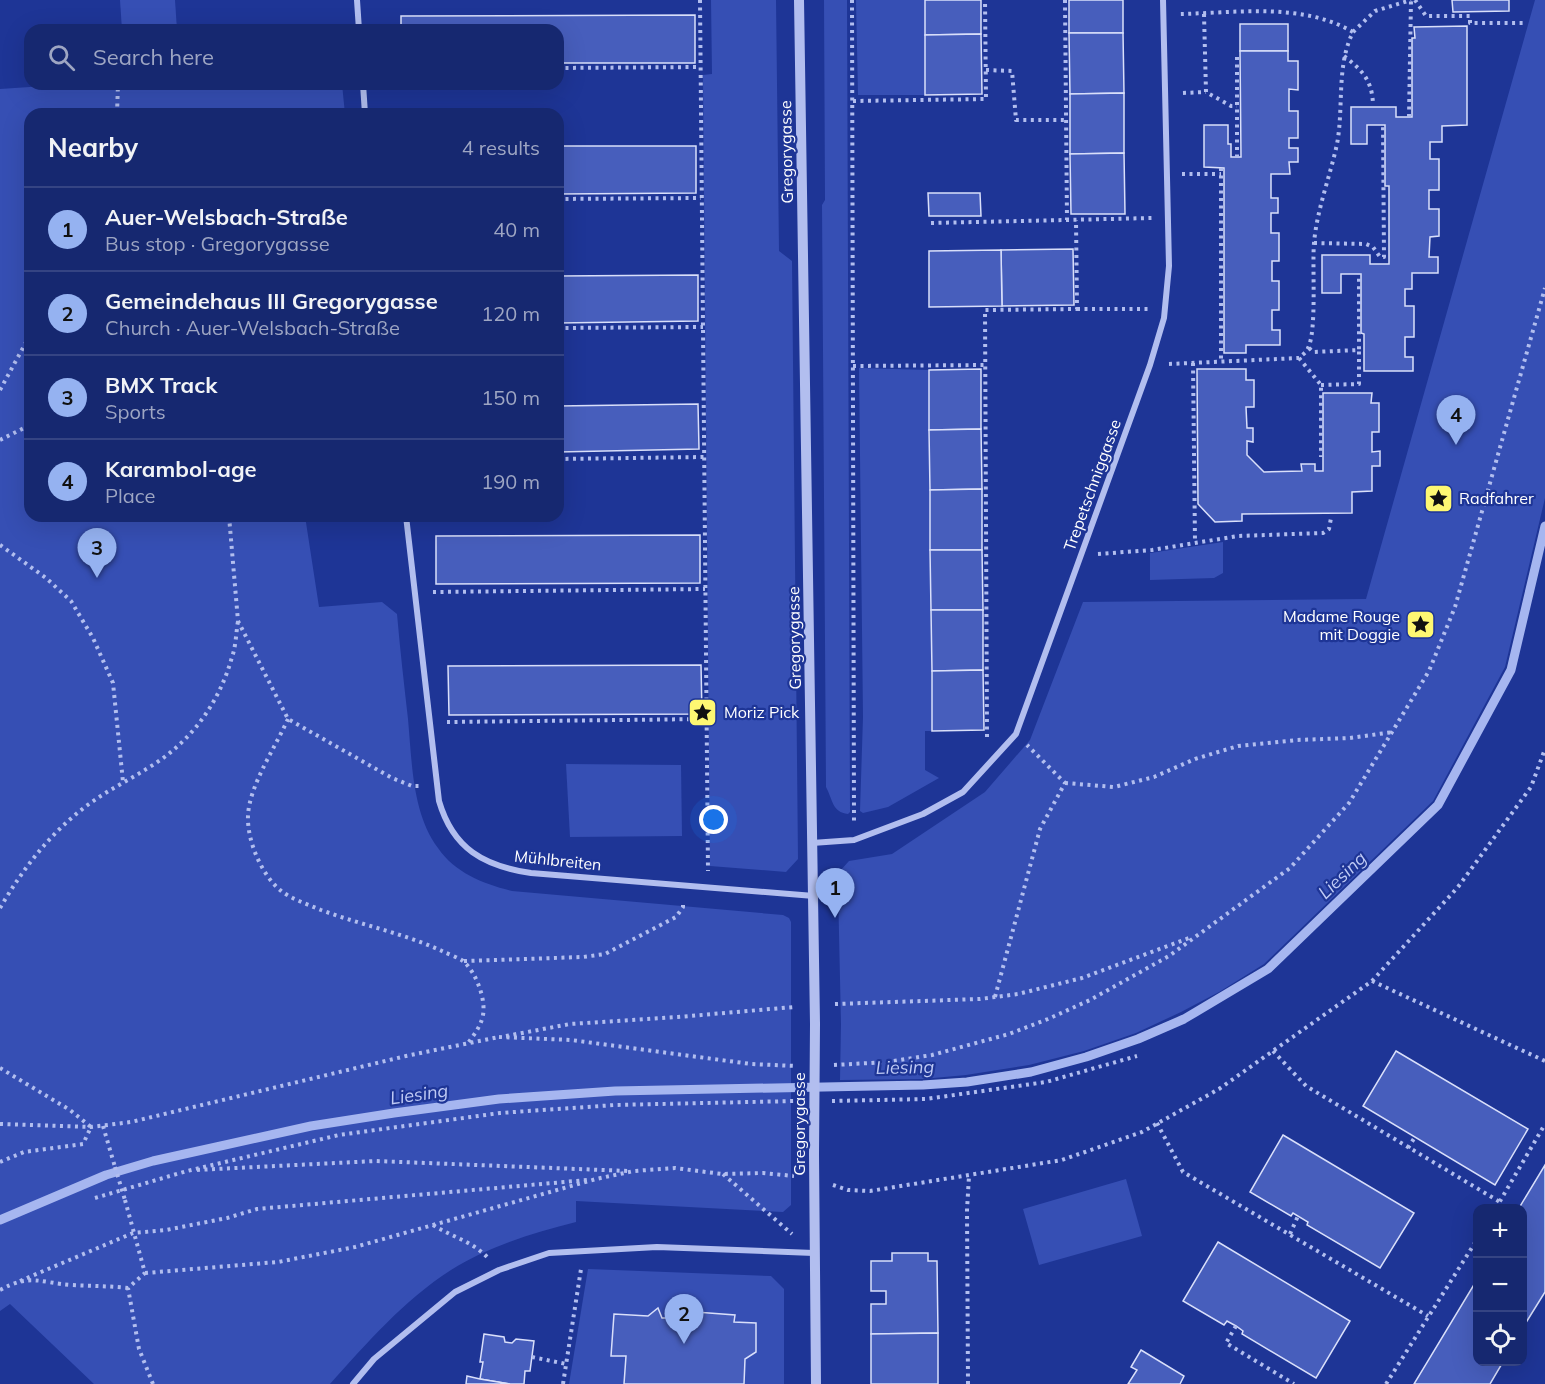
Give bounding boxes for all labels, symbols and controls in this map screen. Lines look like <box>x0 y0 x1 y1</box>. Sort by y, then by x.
search box <box>24 24 564 90</box>
icon: search <box>45 41 78 74</box>
text: Search here <box>93 43 214 71</box>
street label: Gregorygasse <box>775 100 797 204</box>
text: Nearby <box>48 131 138 164</box>
text: 4 results <box>462 135 540 160</box>
text: Auer-Welsbach-Straße <box>105 203 348 231</box>
text: 1 <box>62 217 74 242</box>
text: 40 m <box>493 217 540 242</box>
text: Bus stop · Gregorygasse <box>105 231 330 256</box>
text: Gemeindehaus III Gregorygasse <box>105 287 438 315</box>
text: 2 <box>62 301 74 326</box>
text: 120 m <box>481 301 540 326</box>
text: Church · Auer-Welsbach-Straße <box>105 315 400 340</box>
text: BMX Track <box>105 371 217 399</box>
text: 3 <box>62 385 74 410</box>
text: 150 m <box>481 385 540 410</box>
pin: 4 <box>1436 396 1476 445</box>
text: Sports <box>105 399 166 424</box>
street label: Trepetschniggasse <box>1059 416 1125 554</box>
text: Karambol-age <box>105 455 257 483</box>
text: 4 <box>62 469 74 494</box>
text: 190 m <box>481 469 540 494</box>
place icon: Radfahrer <box>1422 482 1454 514</box>
text: Place <box>105 483 155 508</box>
place label: Radfahrer <box>1459 488 1534 508</box>
pin: 3 <box>78 528 116 578</box>
street label: Gregorygasse <box>783 586 805 690</box>
place label: Madame Rouge mit Doggie <box>1283 606 1400 644</box>
place icon: Madame Rouge mit Doggie <box>1405 609 1437 641</box>
place icon: Moriz Pick <box>687 696 719 728</box>
place label: Moriz Pick <box>724 702 800 722</box>
your location <box>699 805 728 834</box>
street label: Mühlbreiten <box>513 845 603 875</box>
water label: Liesing <box>1313 846 1371 904</box>
pin: 1 <box>816 868 854 918</box>
water label: Liesing <box>876 1055 935 1079</box>
street label: Gregorygasse <box>789 1072 809 1176</box>
water label: Liesing <box>388 1079 450 1109</box>
map controls <box>1473 1204 1527 1366</box>
button: + <box>1473 1204 1527 1258</box>
button: − <box>1473 1258 1527 1312</box>
pin: 2 <box>664 1294 704 1344</box>
button: locate <box>1473 1312 1527 1366</box>

